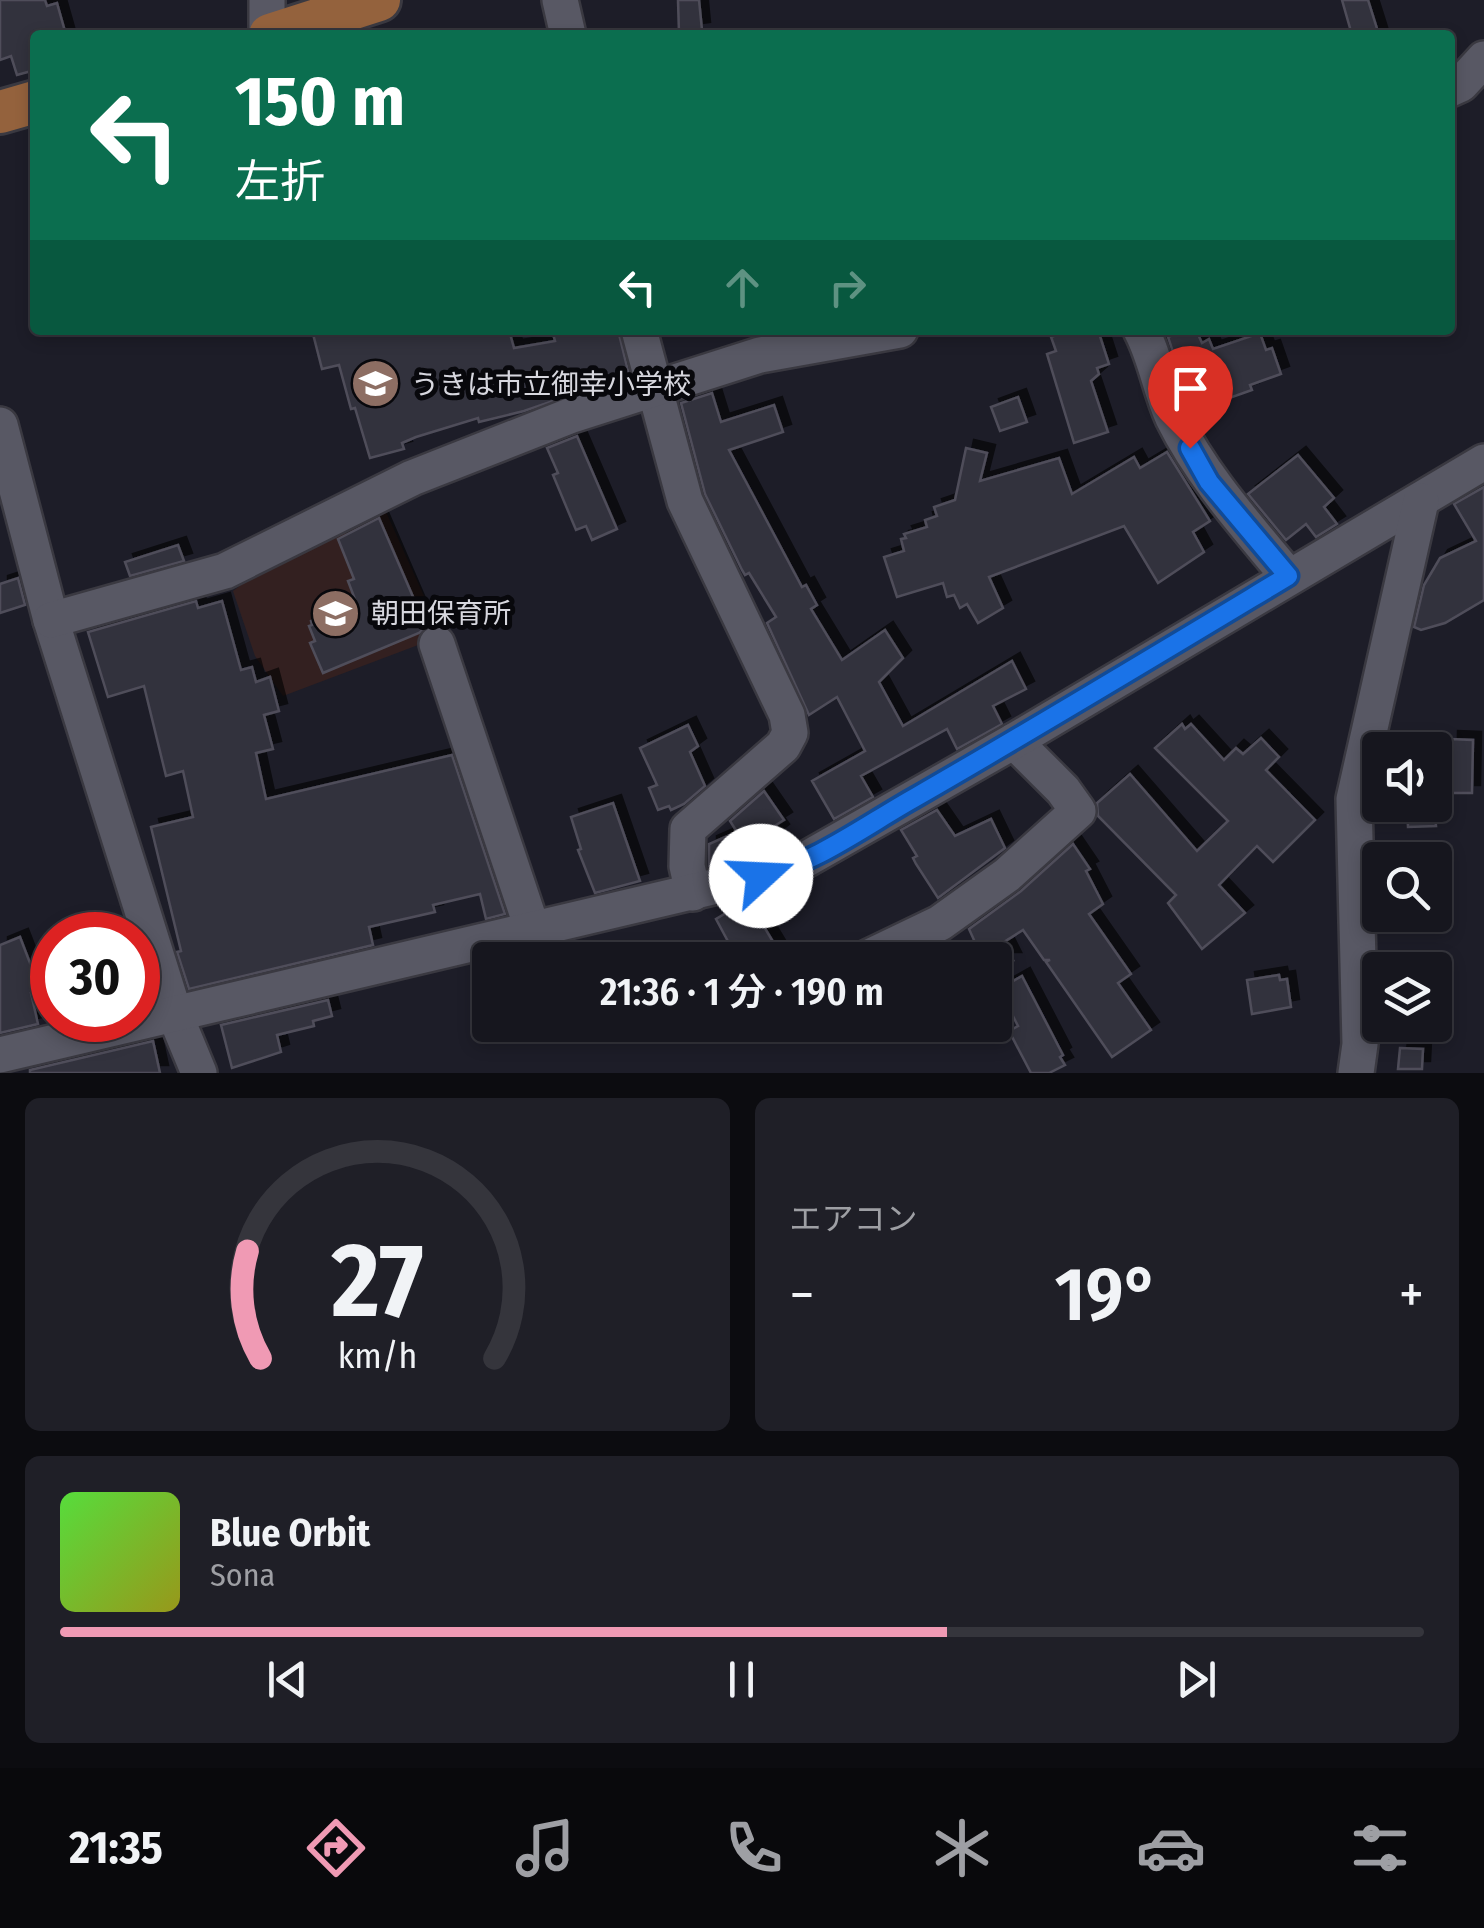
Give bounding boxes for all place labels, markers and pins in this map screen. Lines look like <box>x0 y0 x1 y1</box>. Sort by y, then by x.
pin <box>1148 346 1233 449</box>
school or university icon: うきは市立御幸小学校 <box>350 358 402 410</box>
place label: うきは市立御幸小学校 <box>411 368 691 401</box>
school or university icon: 朝田保育所 <box>310 587 362 639</box>
place label: 朝田保育所 <box>371 597 511 630</box>

